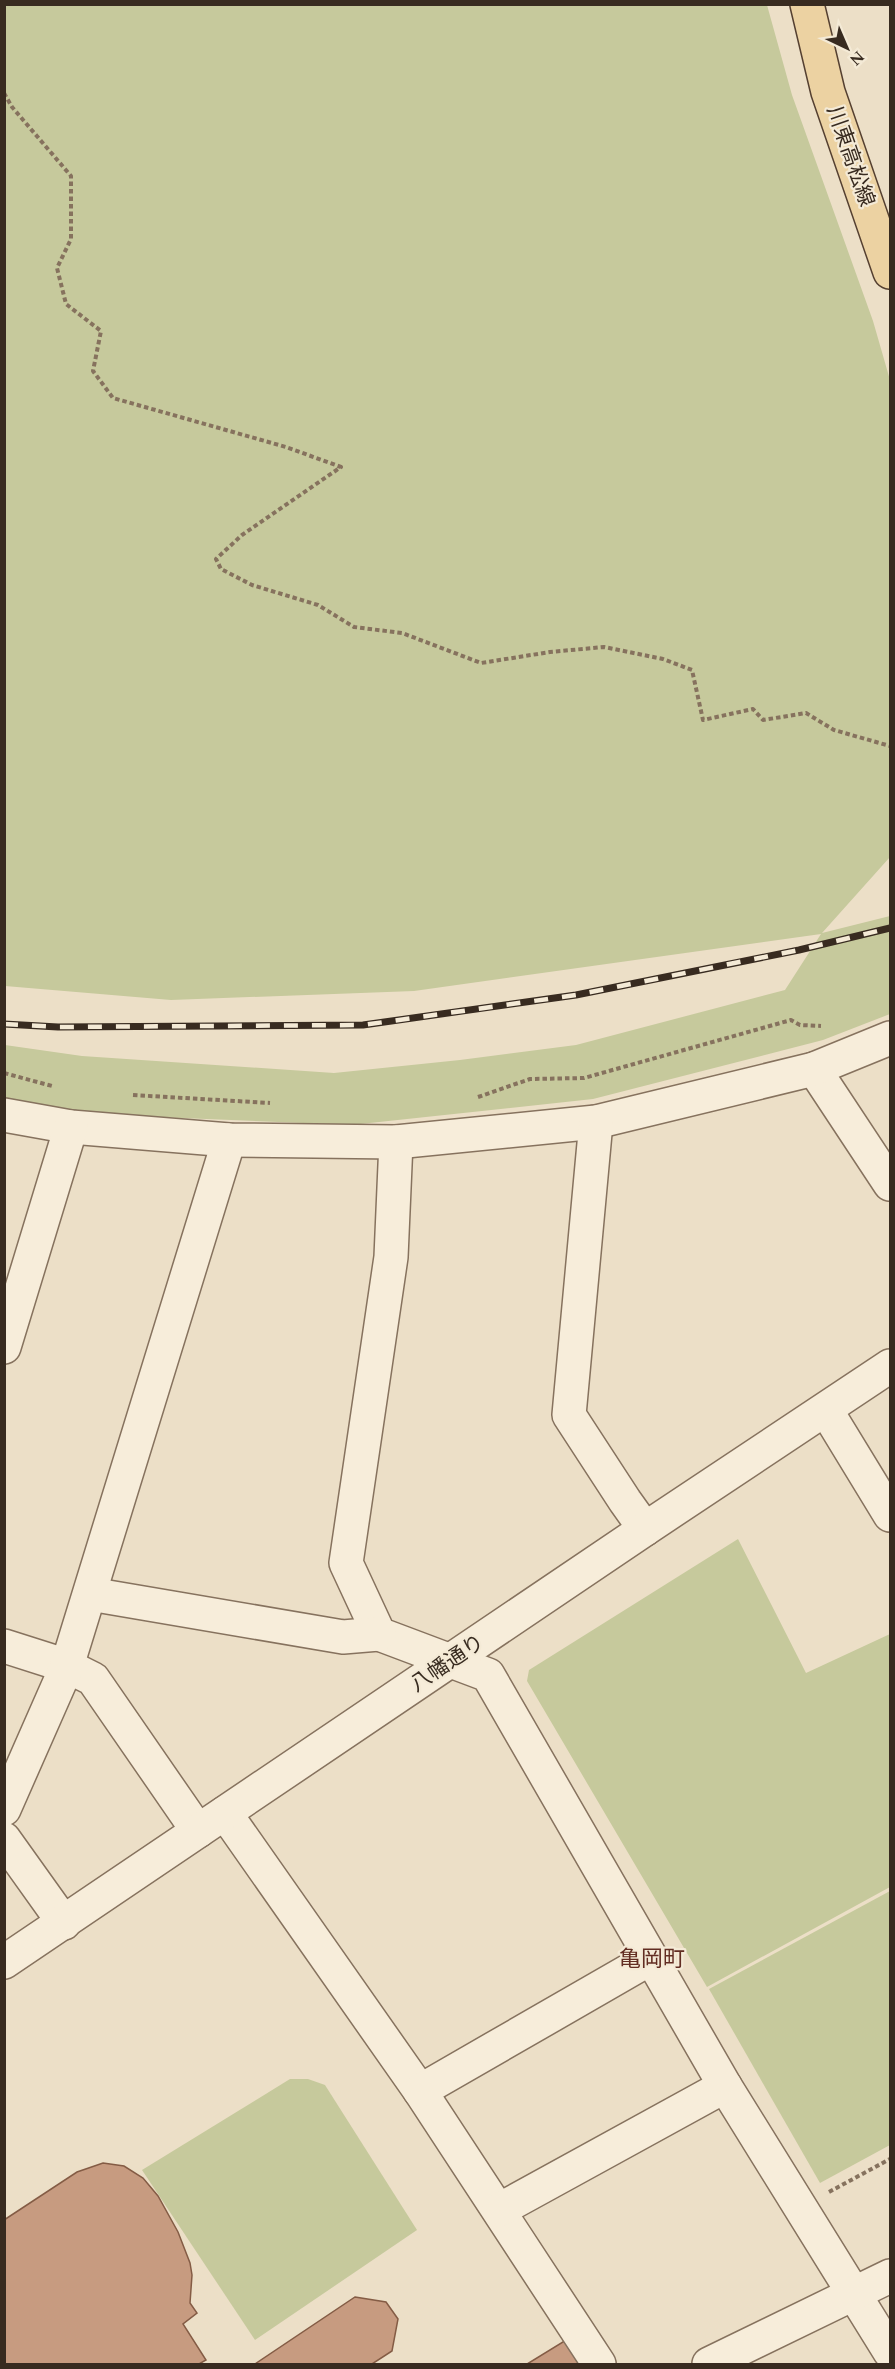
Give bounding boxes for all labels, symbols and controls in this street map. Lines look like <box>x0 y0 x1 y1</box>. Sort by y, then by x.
north arrow <box>817 18 877 78</box>
text: N <box>844 45 870 71</box>
street label: 川東高松線 <box>818 101 882 211</box>
street label: 八幡通り <box>404 1627 491 1701</box>
district label: 亀岡町 <box>619 1943 685 1976</box>

